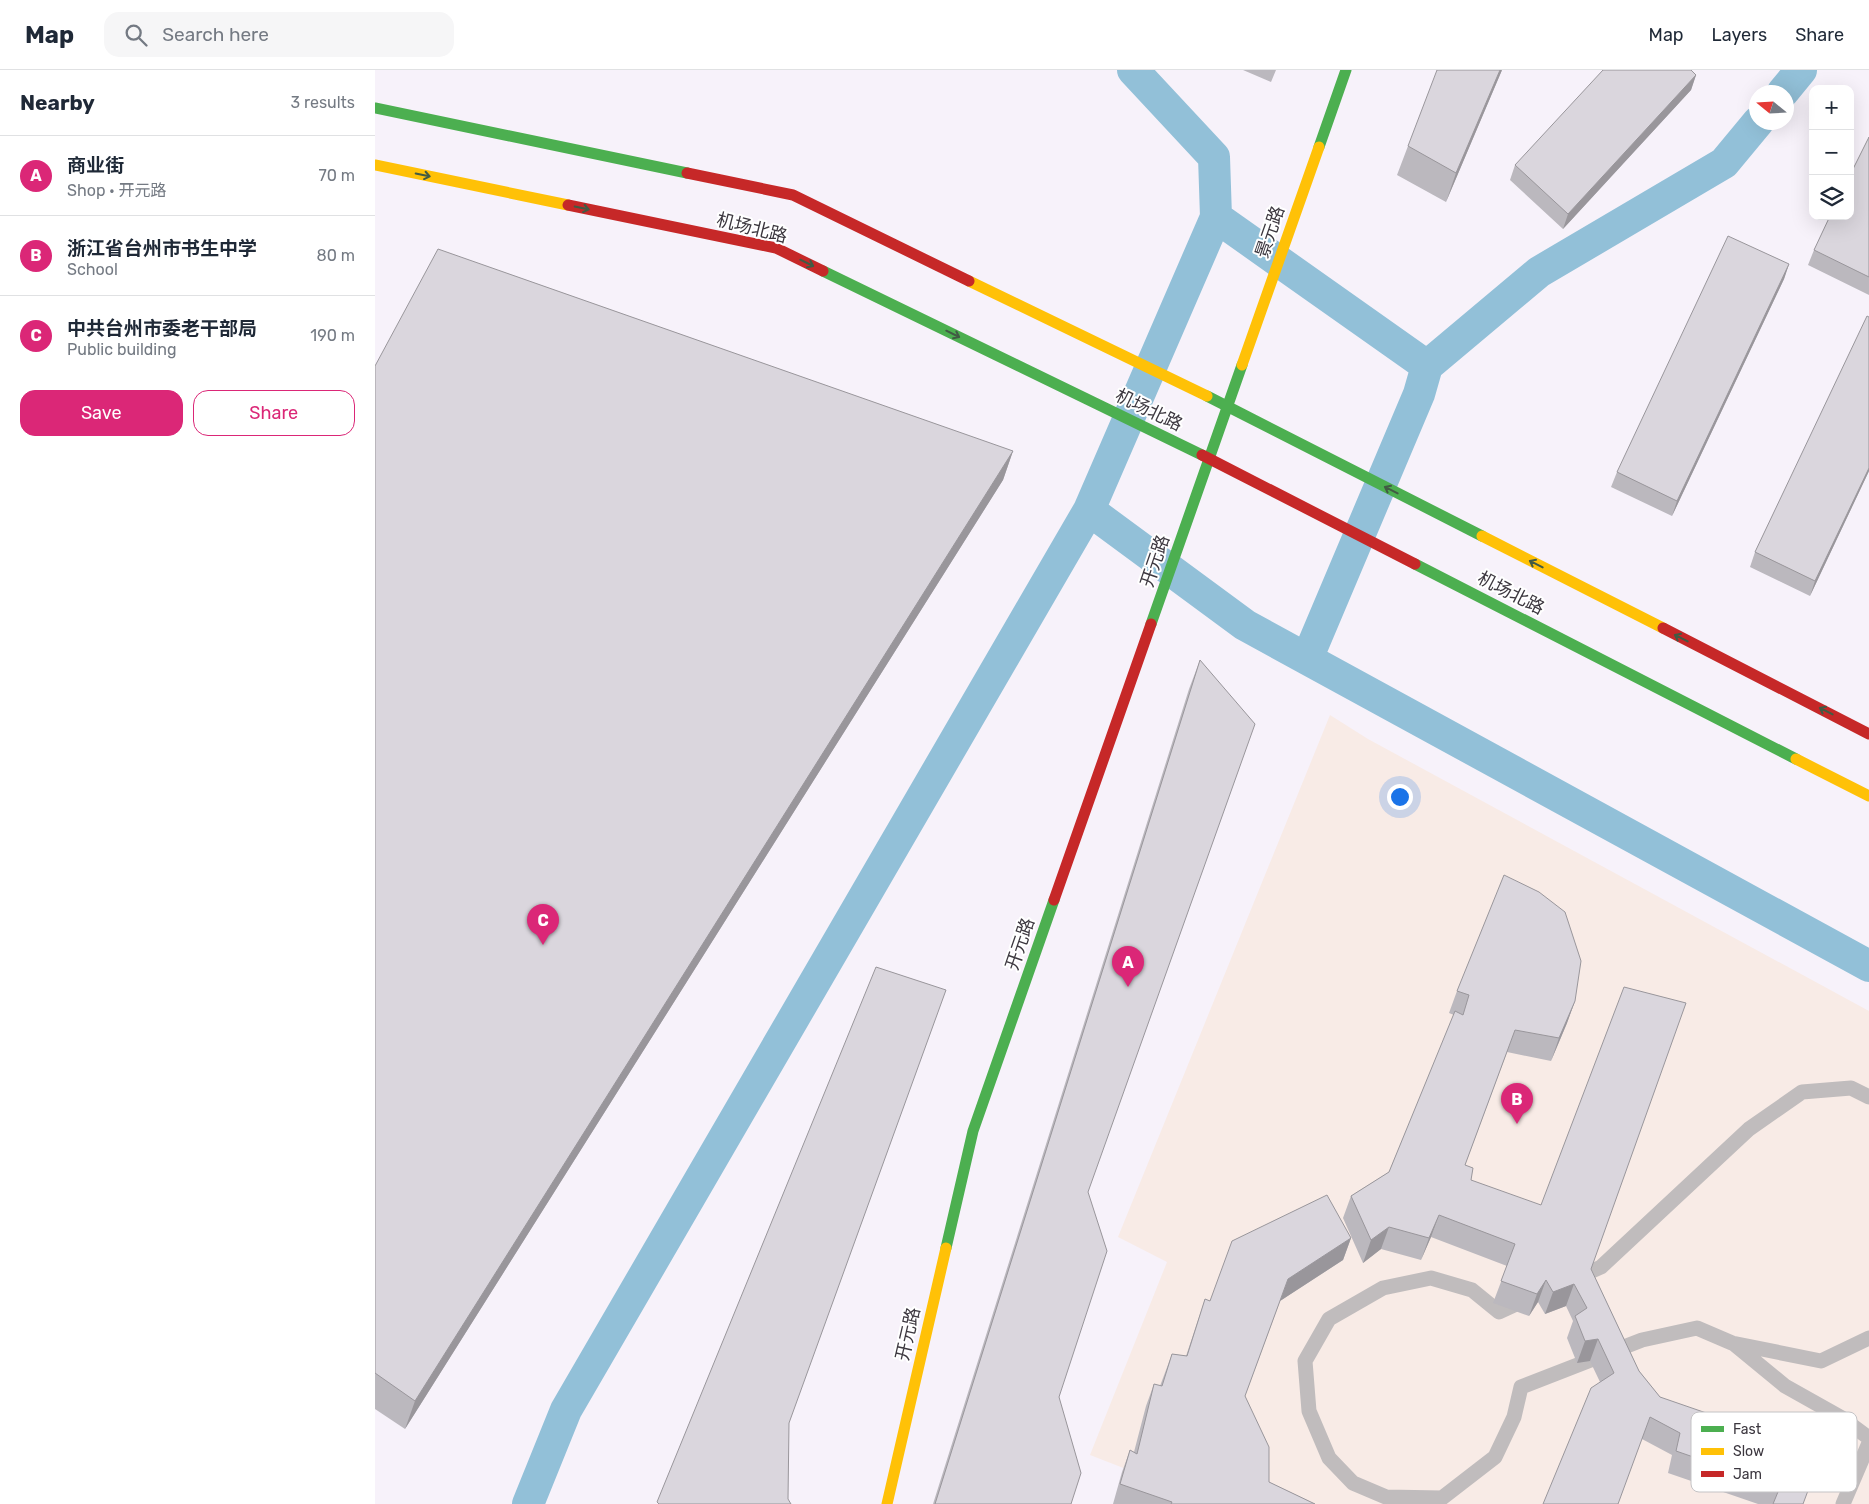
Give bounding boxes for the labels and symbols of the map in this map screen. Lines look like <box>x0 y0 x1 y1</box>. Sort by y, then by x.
north arrow <box>1749 85 1794 130</box>
one-way arrow <box>414 171 430 180</box>
street label: 景元路 <box>1251 203 1289 261</box>
one-way arrow <box>573 204 589 213</box>
street label: 机场北路 <box>714 209 790 247</box>
one-way arrow <box>799 259 814 269</box>
one-way arrow <box>945 330 960 340</box>
street label: 机场北路 <box>1112 384 1186 436</box>
one-way arrow <box>1384 485 1399 495</box>
street label: 开元路 <box>1136 532 1174 590</box>
one-way arrow <box>1529 559 1544 568</box>
street label: 机场北路 <box>1474 567 1548 619</box>
one-way arrow <box>1674 633 1689 642</box>
one-way arrow <box>1818 706 1833 716</box>
your location <box>1387 784 1413 810</box>
pin: C <box>527 904 559 945</box>
street label: 开元路 <box>1001 915 1039 973</box>
pin: A <box>1112 946 1144 987</box>
pin: B <box>1501 1083 1533 1124</box>
street label: 开元路 <box>891 1305 925 1363</box>
legend <box>1691 1412 1857 1492</box>
text: Fast <box>1733 1421 1762 1438</box>
text: Slow <box>1733 1443 1764 1460</box>
text: Jam <box>1733 1466 1762 1483</box>

